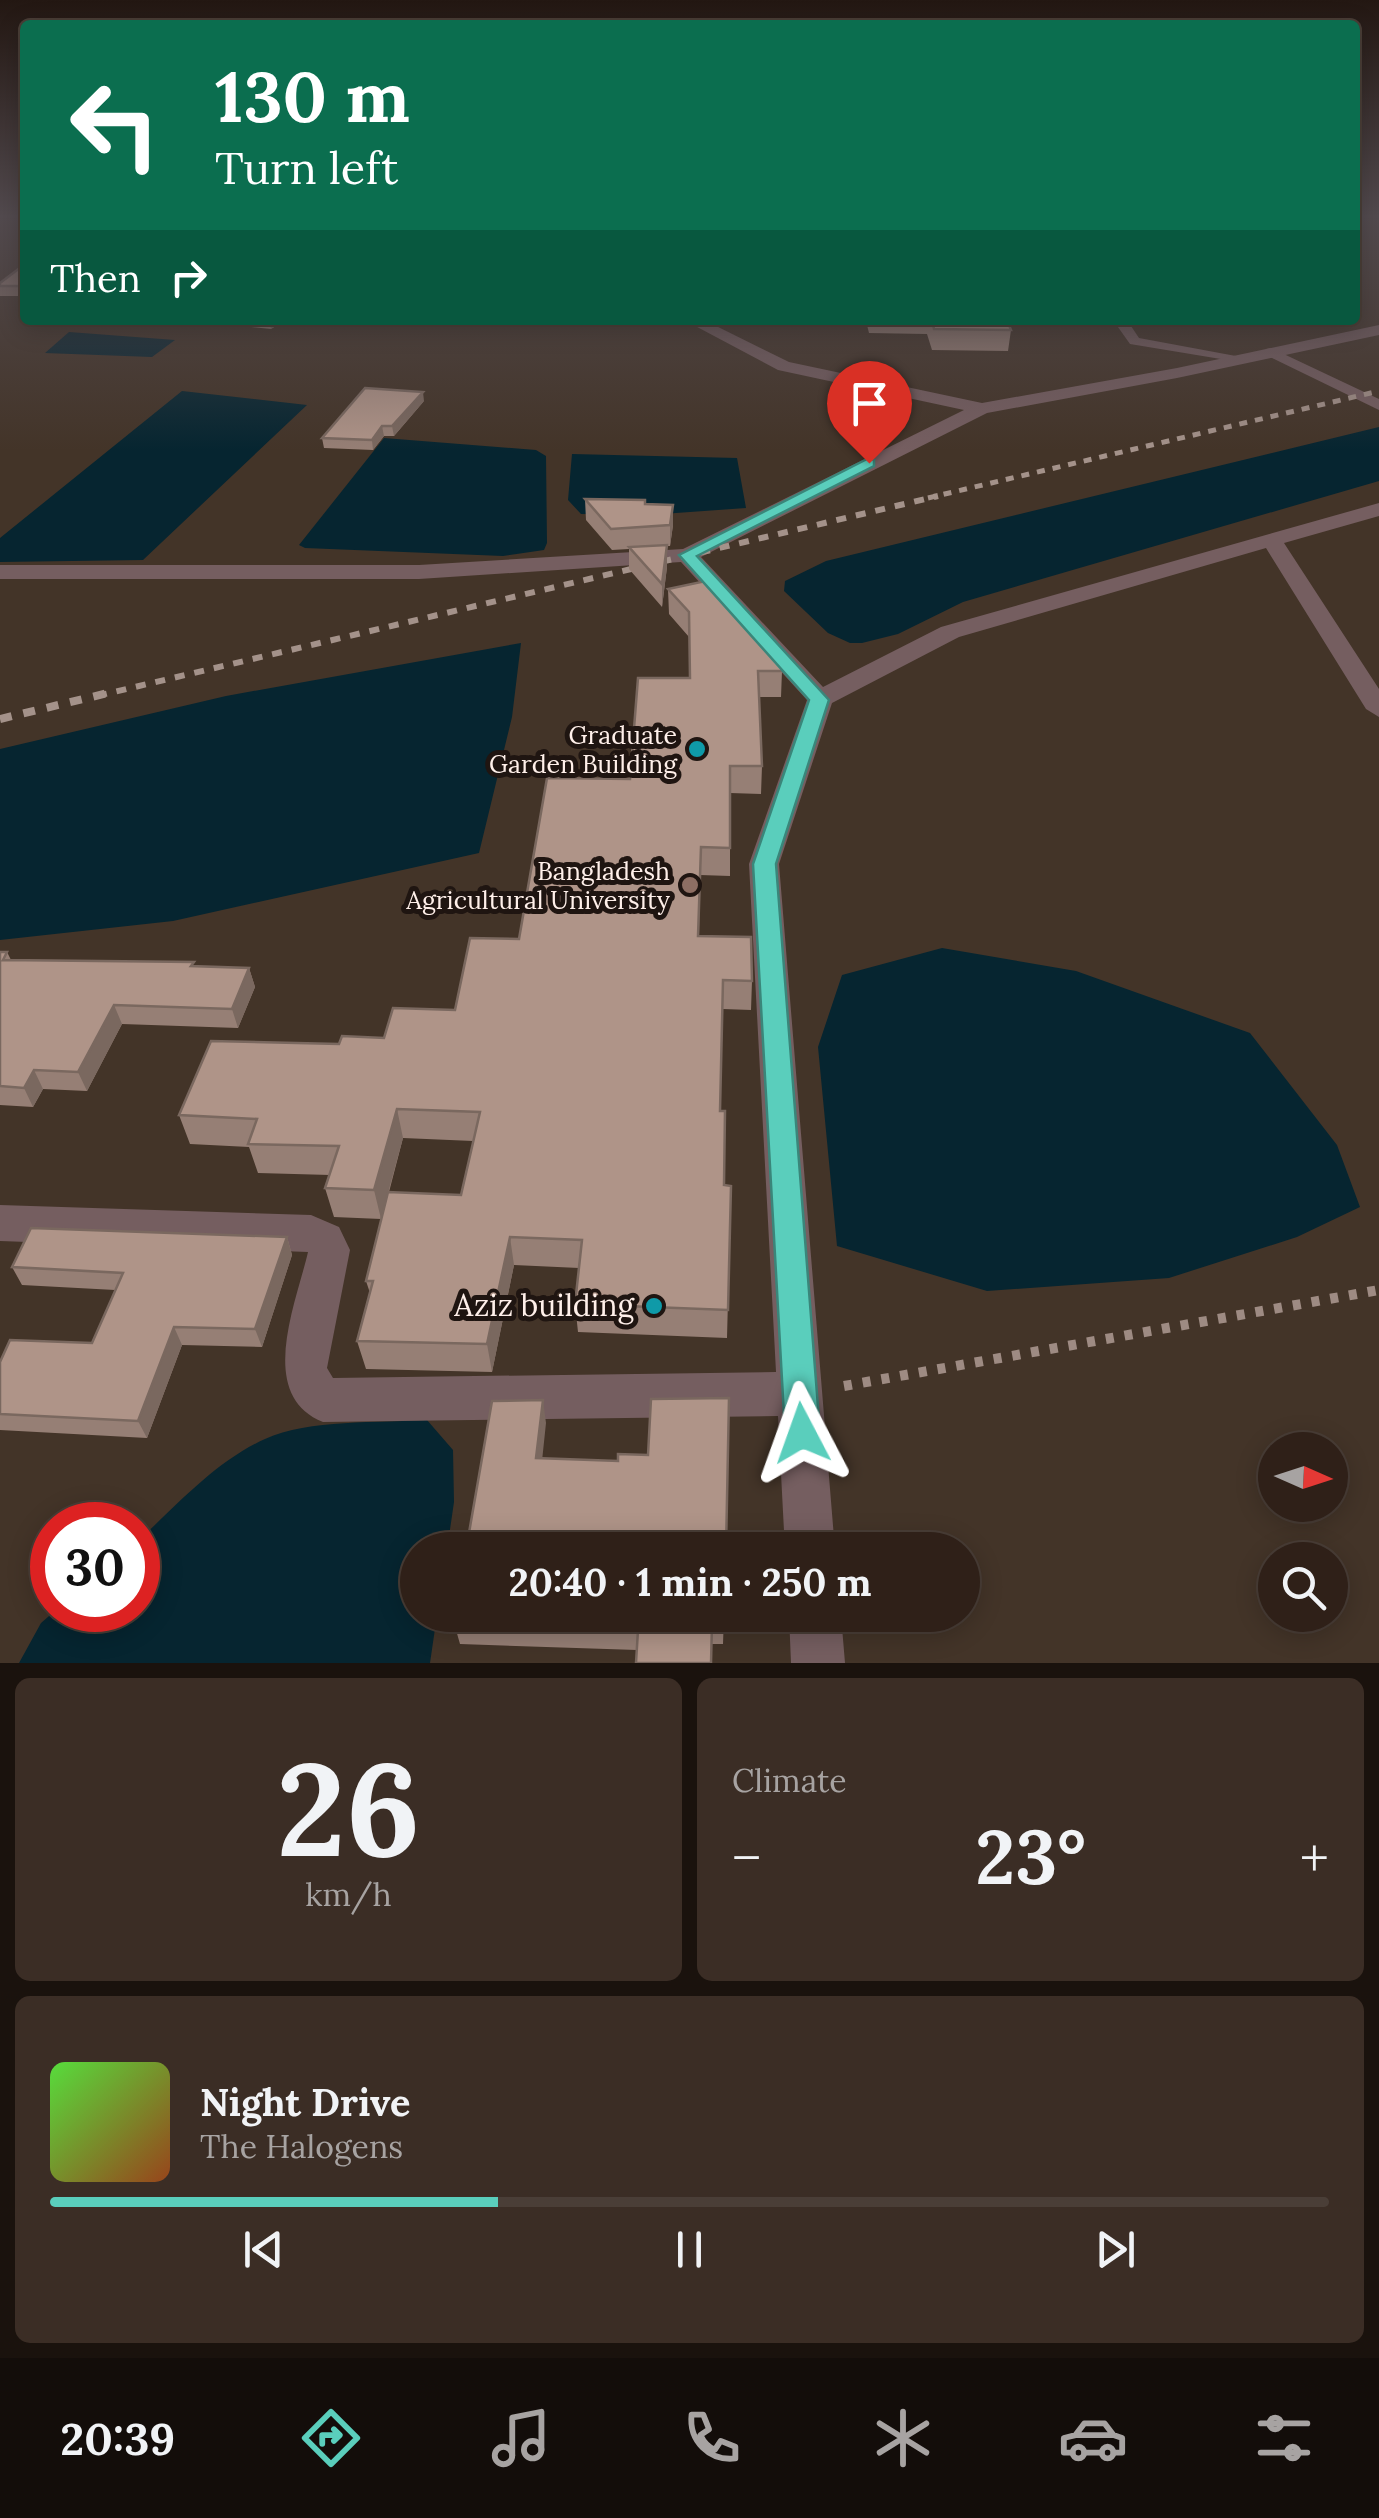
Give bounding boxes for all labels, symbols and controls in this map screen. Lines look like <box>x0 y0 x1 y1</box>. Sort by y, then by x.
text: 130 m <box>215 52 410 141</box>
icon: left <box>50 60 180 190</box>
text: Turn left <box>215 139 398 196</box>
icon: right <box>161 250 216 305</box>
text: Then <box>50 254 141 302</box>
pin <box>827 361 912 464</box>
icon: arrive <box>842 376 897 431</box>
place label: Graduate Garden Building <box>489 719 678 780</box>
marker: Graduate Garden Building <box>686 738 708 760</box>
place label: Bangladesh Agricultural University <box>405 855 671 916</box>
marker: Bangladesh Agricultural University <box>679 874 701 896</box>
place label: Aziz building <box>453 1286 635 1325</box>
marker: Aziz building <box>643 1295 665 1317</box>
position arrow <box>750 1381 854 1485</box>
north arrow <box>1258 1432 1348 1522</box>
map controls <box>1258 1432 1348 1632</box>
speed limit sign: 30 <box>30 1502 160 1632</box>
button: search <box>1258 1542 1348 1632</box>
text: 20:40 · 1 min · 250 m <box>509 1558 871 1606</box>
text: 26 <box>276 1725 421 1892</box>
text: Climate <box>732 1760 847 1801</box>
text: 23° <box>975 1809 1086 1905</box>
text: − <box>732 1823 761 1893</box>
text: + <box>1300 1823 1329 1893</box>
text: km/h <box>305 1874 392 1915</box>
text: Night Drive <box>200 2078 411 2126</box>
text: The Halogens <box>200 2126 403 2167</box>
icon: previous <box>236 2222 291 2277</box>
icon: pause <box>662 2222 717 2277</box>
icon: next <box>1088 2222 1143 2277</box>
icon: directions <box>296 2403 366 2473</box>
icon: music <box>486 2403 556 2473</box>
icon: phone <box>677 2403 747 2473</box>
icon: climate <box>868 2403 938 2473</box>
icon: car <box>1058 2403 1128 2473</box>
icon: filters <box>1249 2403 1319 2473</box>
text: 20:39 <box>60 2410 175 2467</box>

